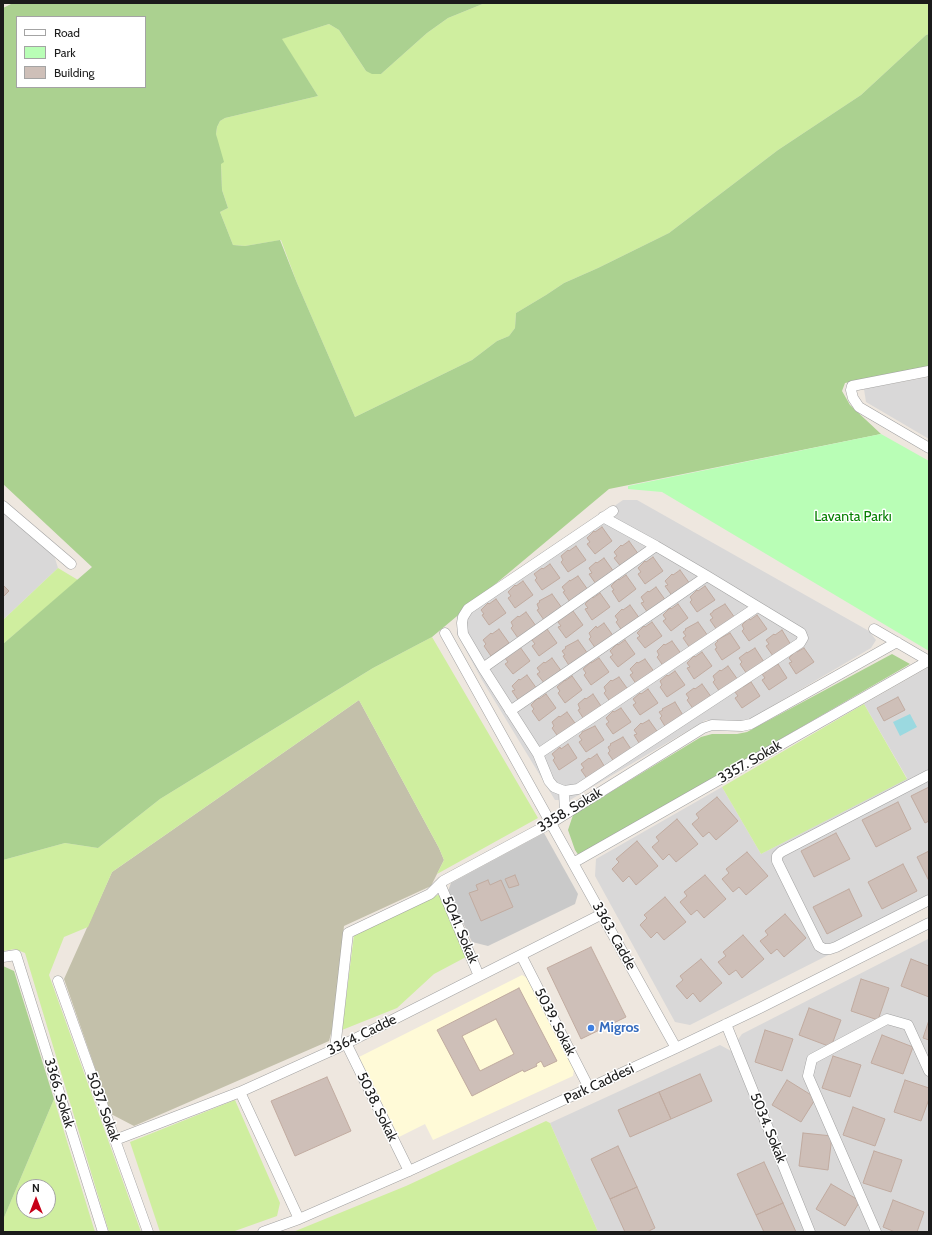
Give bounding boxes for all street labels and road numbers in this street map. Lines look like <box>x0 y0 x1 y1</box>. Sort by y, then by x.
street label: 3357. Sokak <box>715 737 785 787</box>
street label: 3358. Sokak <box>535 784 605 836</box>
street label: 5041. Sokak <box>438 894 482 966</box>
street label: 3363. Cadde <box>589 899 639 973</box>
street label: 5039. Sokak <box>531 985 579 1059</box>
street label: 3364. Cadde <box>325 1011 399 1059</box>
street label: 3366. Sokak <box>40 1056 78 1130</box>
street label: Park Caddesi <box>561 1060 637 1108</box>
street label: 5037. Sokak <box>83 1070 123 1144</box>
street label: 5038. Sokak <box>353 1070 401 1144</box>
street label: 5034. Sokak <box>746 1091 790 1165</box>

